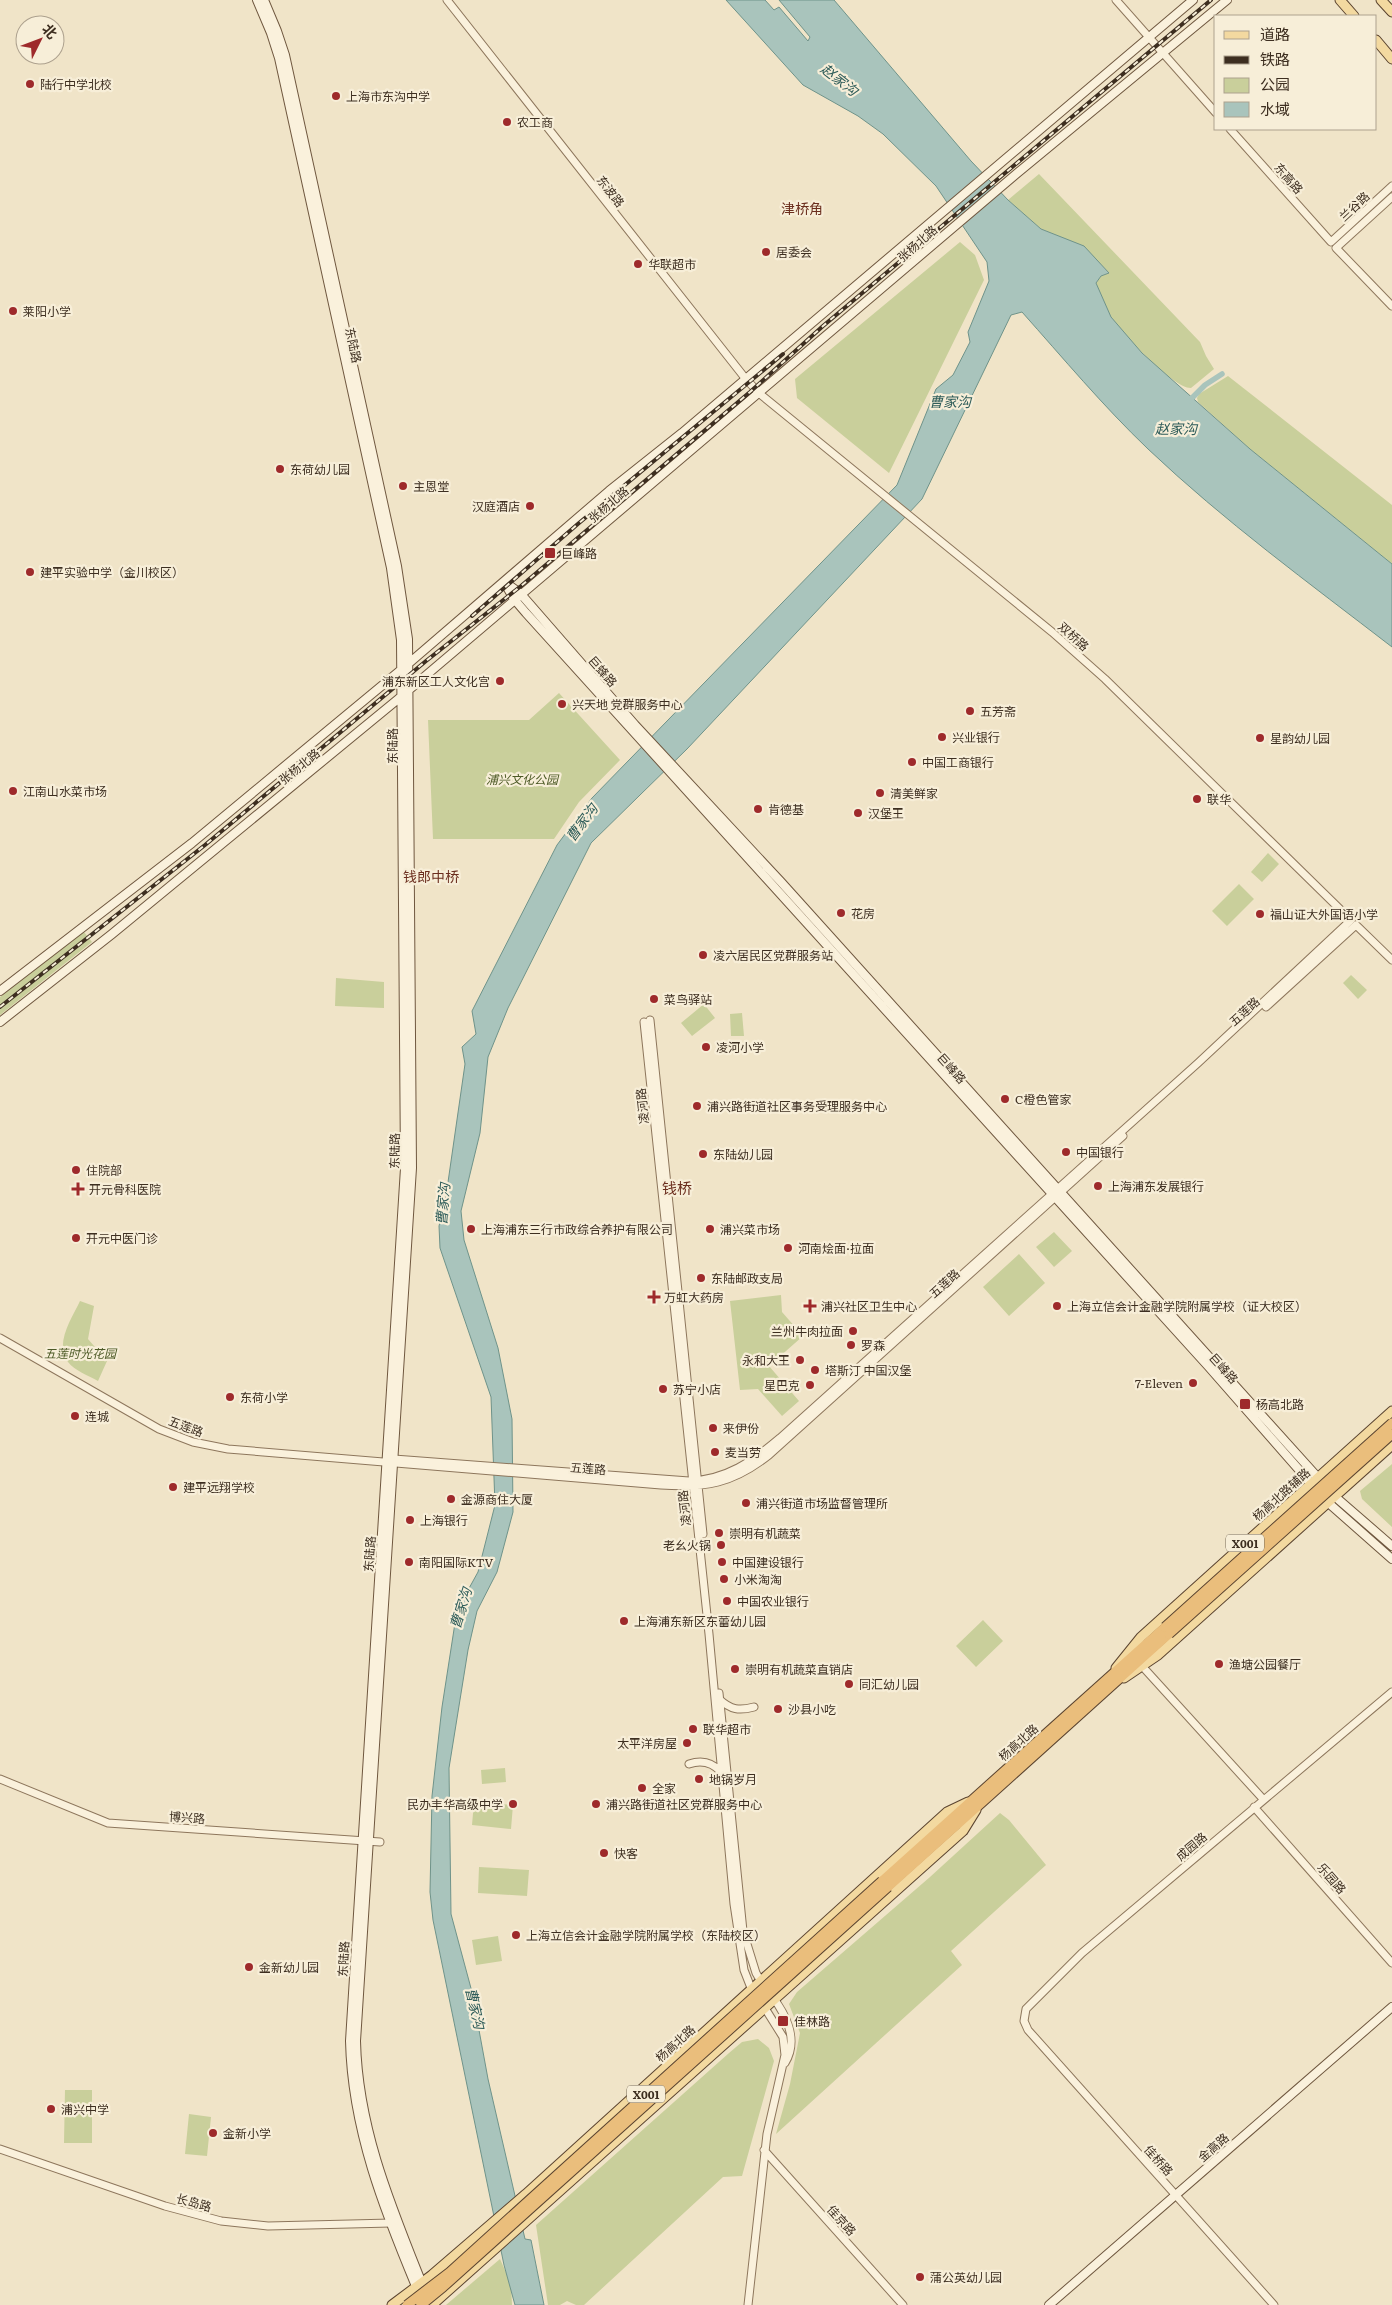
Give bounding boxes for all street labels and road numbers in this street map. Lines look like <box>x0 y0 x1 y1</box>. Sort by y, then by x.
street label: 东高路 <box>1270 159 1308 197</box>
street label: 东波路 <box>593 171 629 211</box>
street label: 兰谷路 <box>1335 187 1373 225</box>
street label: 张杨北路 <box>893 220 941 266</box>
street label: 东陆路 <box>341 326 367 364</box>
street label: 张杨北路 <box>584 482 632 526</box>
street label: 双桥路 <box>1055 617 1093 655</box>
street label: 巨蜂路 <box>584 652 622 690</box>
street label: 东陆路 <box>383 728 401 764</box>
street label: 张杨北路 <box>275 744 323 788</box>
street label: 五莲路 <box>1225 992 1263 1030</box>
street label: 巨峰路 <box>933 1049 971 1087</box>
street label: 凌河路 <box>631 1087 653 1125</box>
street label: 东陆路 <box>385 1133 403 1169</box>
street label: 五莲路 <box>925 1264 963 1302</box>
street label: 巨峰路 <box>1205 1349 1243 1387</box>
street label: 五莲路 <box>166 1411 206 1441</box>
street label: 五莲路 <box>569 1458 607 1478</box>
street label: 杨高北路辅路 <box>1248 1463 1314 1525</box>
street label: 凌河路 <box>673 1489 695 1527</box>
street label: 东陆路 <box>359 1535 379 1573</box>
road number: X001 <box>1226 1535 1264 1552</box>
street label: 杨高北路 <box>994 1719 1042 1765</box>
street label: 博兴路 <box>168 1807 206 1827</box>
street label: 成园路 <box>1171 1828 1211 1864</box>
street label: 乐园路 <box>1313 1859 1351 1897</box>
street label: 东陆路 <box>333 1941 353 1977</box>
street label: 杨高北路 <box>651 2020 699 2066</box>
road number: X001 <box>627 2086 665 2102</box>
street label: 金高路 <box>1194 2128 1232 2166</box>
street label: 佳桥路 <box>1140 2141 1178 2179</box>
street label: 长岛路 <box>174 2189 214 2215</box>
street label: 佳京路 <box>823 2201 861 2239</box>

